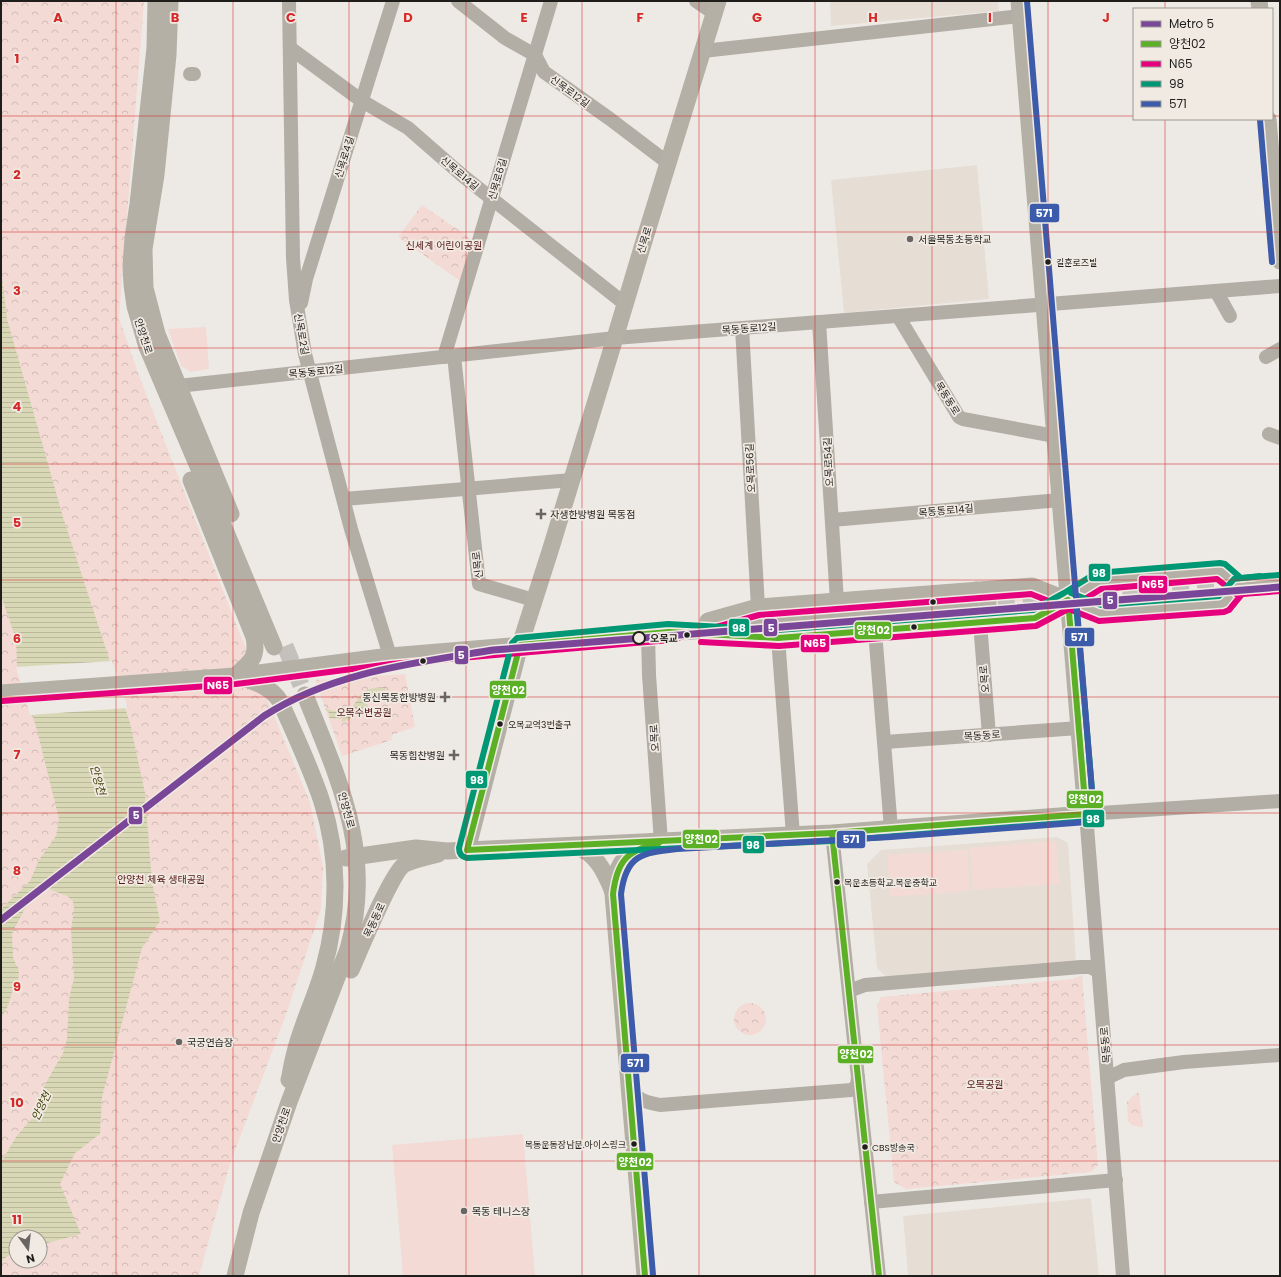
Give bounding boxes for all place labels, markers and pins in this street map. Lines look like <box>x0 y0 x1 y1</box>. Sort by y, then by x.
place label: 서울목동초등학교 <box>918 232 992 247</box>
marker: 서울목동초등학교 <box>905 234 915 244</box>
marker: 길훈로즈빌 <box>1043 257 1053 267</box>
place label: 길훈로즈빌 <box>1056 257 1097 269</box>
place label: 자생한방병원 목동점 <box>550 507 635 522</box>
marker: 자생한방병원 목동점 <box>535 508 547 520</box>
unlabelled marker <box>928 597 938 607</box>
unlabelled marker <box>909 622 919 632</box>
unlabelled marker <box>682 630 692 640</box>
marker: 오목교 <box>632 631 646 645</box>
place label: 오목교 <box>650 631 678 646</box>
unlabelled marker <box>418 656 428 666</box>
place label: 동신목동한방병원 <box>362 690 436 705</box>
marker: 동신목동한방병원 <box>439 691 451 703</box>
marker: 오목교역3번출구 <box>495 719 505 729</box>
place label: 오목교역3번출구 <box>508 719 572 731</box>
place label: 목동힘찬병원 <box>390 748 445 763</box>
marker: 목동힘찬병원 <box>448 749 460 761</box>
marker: 목운초등학교.목운중학교 <box>832 877 842 887</box>
place label: 목운초등학교.목운중학교 <box>844 877 937 889</box>
place label: 국궁연습장 <box>187 1035 233 1050</box>
marker: 국궁연습장 <box>174 1037 184 1047</box>
place label: 목동운동장남문.아이스링크 <box>525 1139 626 1151</box>
marker: 목동운동장남문.아이스링크 <box>629 1139 639 1149</box>
marker: CBS방송국 <box>860 1142 870 1152</box>
place label: CBS방송국 <box>872 1142 915 1154</box>
place label: 목동 테니스장 <box>472 1204 530 1219</box>
marker: 목동 테니스장 <box>459 1206 469 1216</box>

